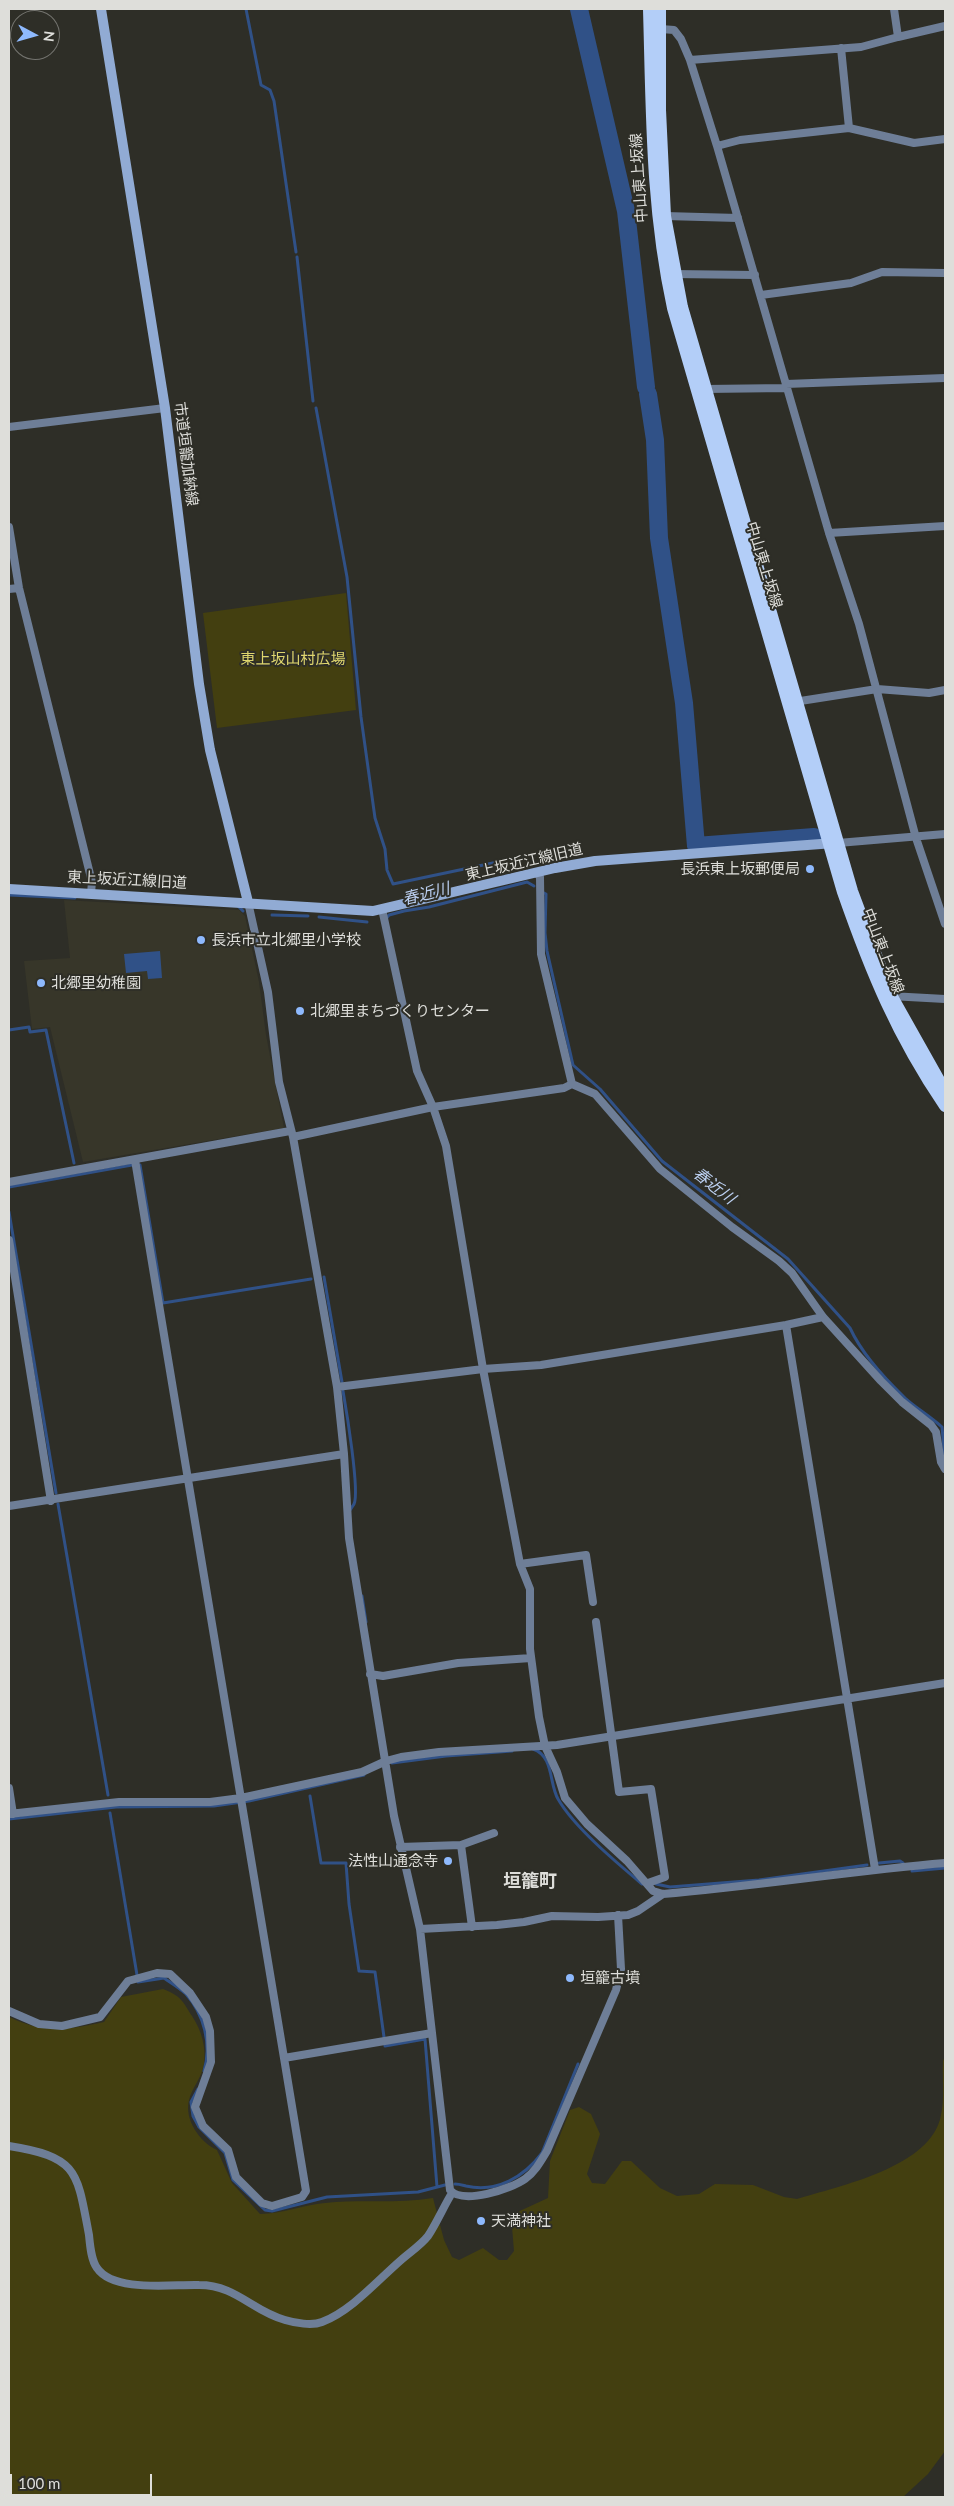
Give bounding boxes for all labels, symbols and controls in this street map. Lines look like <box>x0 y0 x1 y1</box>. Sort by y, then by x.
north arrow <box>10 10 60 60</box>
text: N <box>40 30 58 43</box>
street label: 中山東上坂線 <box>627 132 651 224</box>
street label: 市道垣籠加納線 <box>171 401 201 507</box>
street label: 中山東上坂線 <box>742 519 786 611</box>
park label: 東上坂山村広場 <box>241 650 345 668</box>
street label: 東上坂近江線旧道 <box>464 840 584 884</box>
place label: 長浜東上坂郵便局 <box>680 860 800 878</box>
marker: 長浜東上坂郵便局 <box>804 863 816 875</box>
street label: 東上坂近江線旧道 <box>67 868 187 892</box>
water label: 春近川 <box>400 879 452 909</box>
street label: 中山東上坂線 <box>858 906 908 996</box>
place label: 長浜市立北郷里小学校 <box>211 931 361 949</box>
marker: 長浜市立北郷里小学校 <box>195 934 207 946</box>
place label: 北郷里幼稚園 <box>51 974 141 992</box>
marker: 北郷里幼稚園 <box>35 977 47 989</box>
place label: 北郷里まちづくりセンター <box>310 1002 490 1020</box>
marker: 北郷里まちづくりセンター <box>294 1005 306 1017</box>
water label: 春近川 <box>689 1164 739 1208</box>
place label: 法性山通念寺 <box>348 1852 438 1870</box>
marker: 法性山通念寺 <box>442 1855 454 1867</box>
district label: 垣籠町 <box>503 1870 557 1892</box>
place label: 垣籠古墳 <box>580 1969 640 1987</box>
marker: 垣籠古墳 <box>564 1972 576 1984</box>
place label: 天満神社 <box>491 2212 551 2230</box>
marker: 天満神社 <box>475 2215 487 2227</box>
scale bar <box>12 2464 155 2496</box>
text: 100 m <box>18 2474 60 2492</box>

